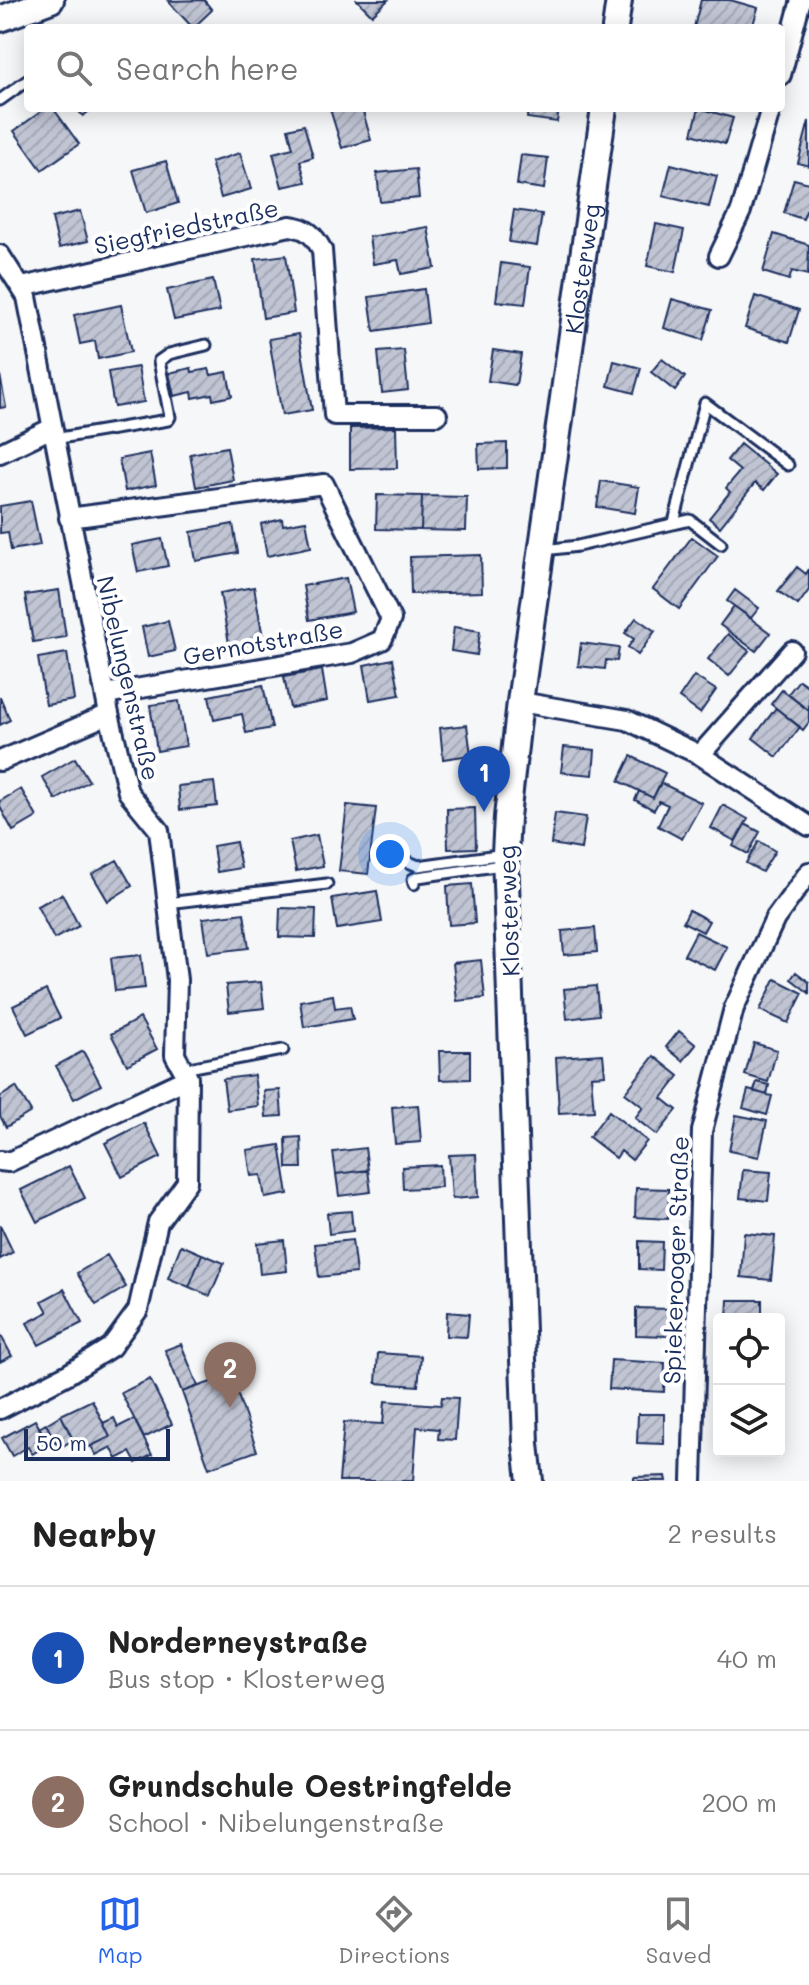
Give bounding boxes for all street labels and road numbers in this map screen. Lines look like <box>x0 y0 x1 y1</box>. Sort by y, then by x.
street label: Siegfriedstraße <box>91 191 281 261</box>
street label: Klosterweg <box>557 201 606 336</box>
street label: Nibelungenstraße <box>90 573 168 783</box>
street label: Gernotstraße <box>181 613 345 671</box>
street label: Klosterweg <box>490 845 526 977</box>
street label: Spiekerooger Straße <box>655 1135 695 1385</box>

